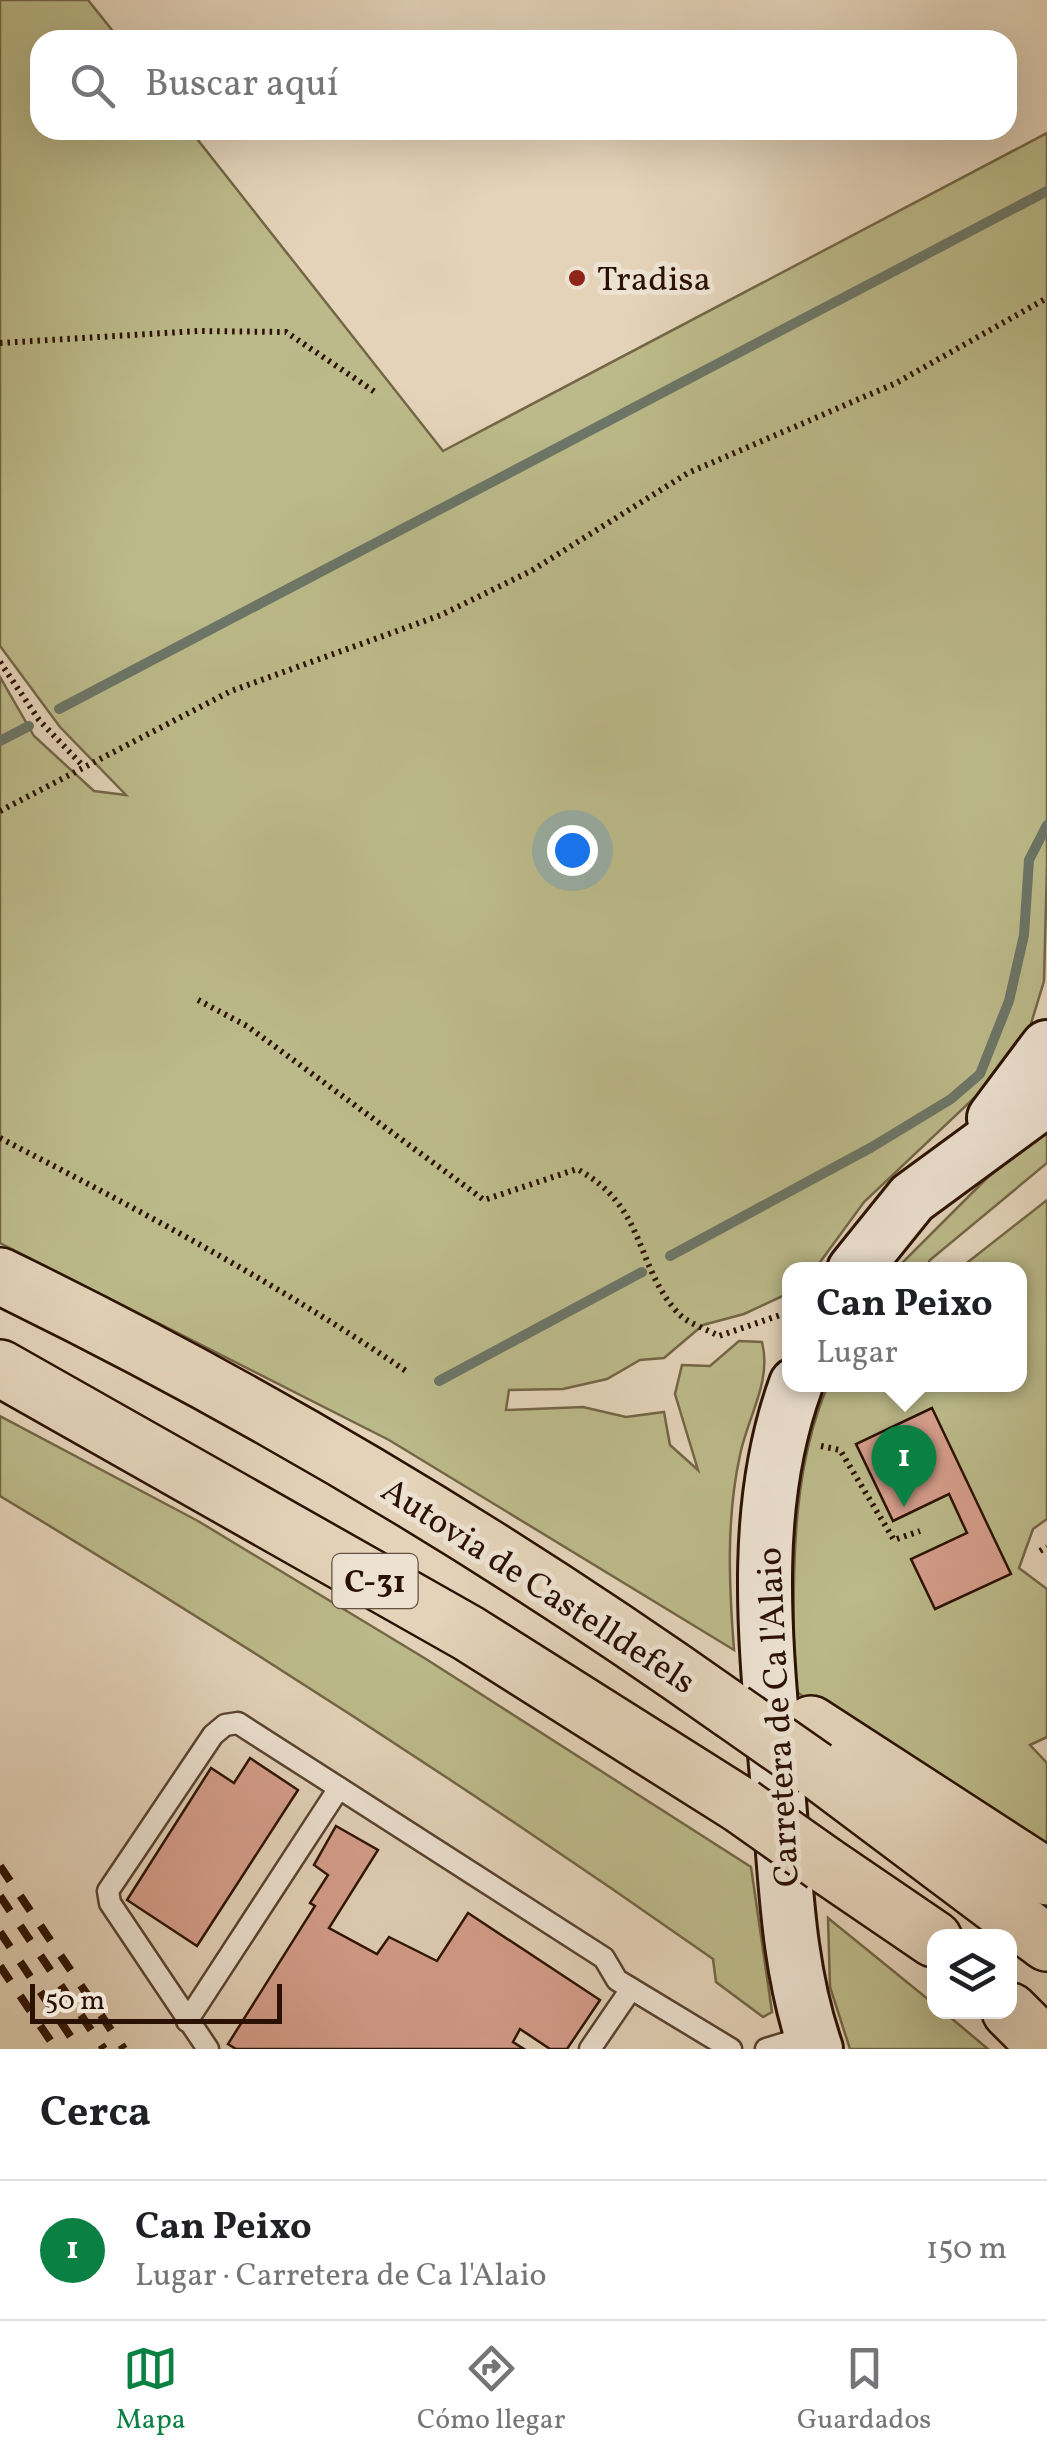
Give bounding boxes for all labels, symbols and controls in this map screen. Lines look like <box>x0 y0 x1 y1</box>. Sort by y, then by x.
search box <box>30 30 1017 140</box>
icon: search <box>65 58 120 113</box>
text: Buscar aquí <box>145 59 338 112</box>
place label: Tradisa <box>597 257 711 305</box>
marker: Tradisa <box>566 267 588 289</box>
your location <box>547 825 598 876</box>
popup <box>782 1262 1027 1392</box>
text: Can Peixo <box>816 1279 993 1332</box>
text: Lugar <box>816 1332 898 1376</box>
pin: 1 <box>872 1424 936 1507</box>
street label: Autovia de Castelldefels <box>371 1468 704 1707</box>
street label: Carretera de Ca l'Alaio <box>747 1546 813 1888</box>
road number: C-31 <box>332 1554 418 1608</box>
map controls <box>927 1929 1017 2019</box>
button: layers <box>927 1929 1017 2019</box>
scale bar <box>30 1979 282 2024</box>
text: 50 m <box>45 1982 105 2021</box>
text: Cerca <box>40 2085 151 2144</box>
text: Can Peixo <box>135 2202 312 2255</box>
text: 1 <box>66 2228 79 2272</box>
text: 150 m <box>926 2228 1007 2272</box>
text: Lugar · Carretera de Ca l'Alaio <box>135 2255 547 2299</box>
tab: Mapa <box>116 2341 186 2440</box>
tab: Cómo llegar <box>417 2341 566 2440</box>
tab: Guardados <box>797 2341 931 2440</box>

